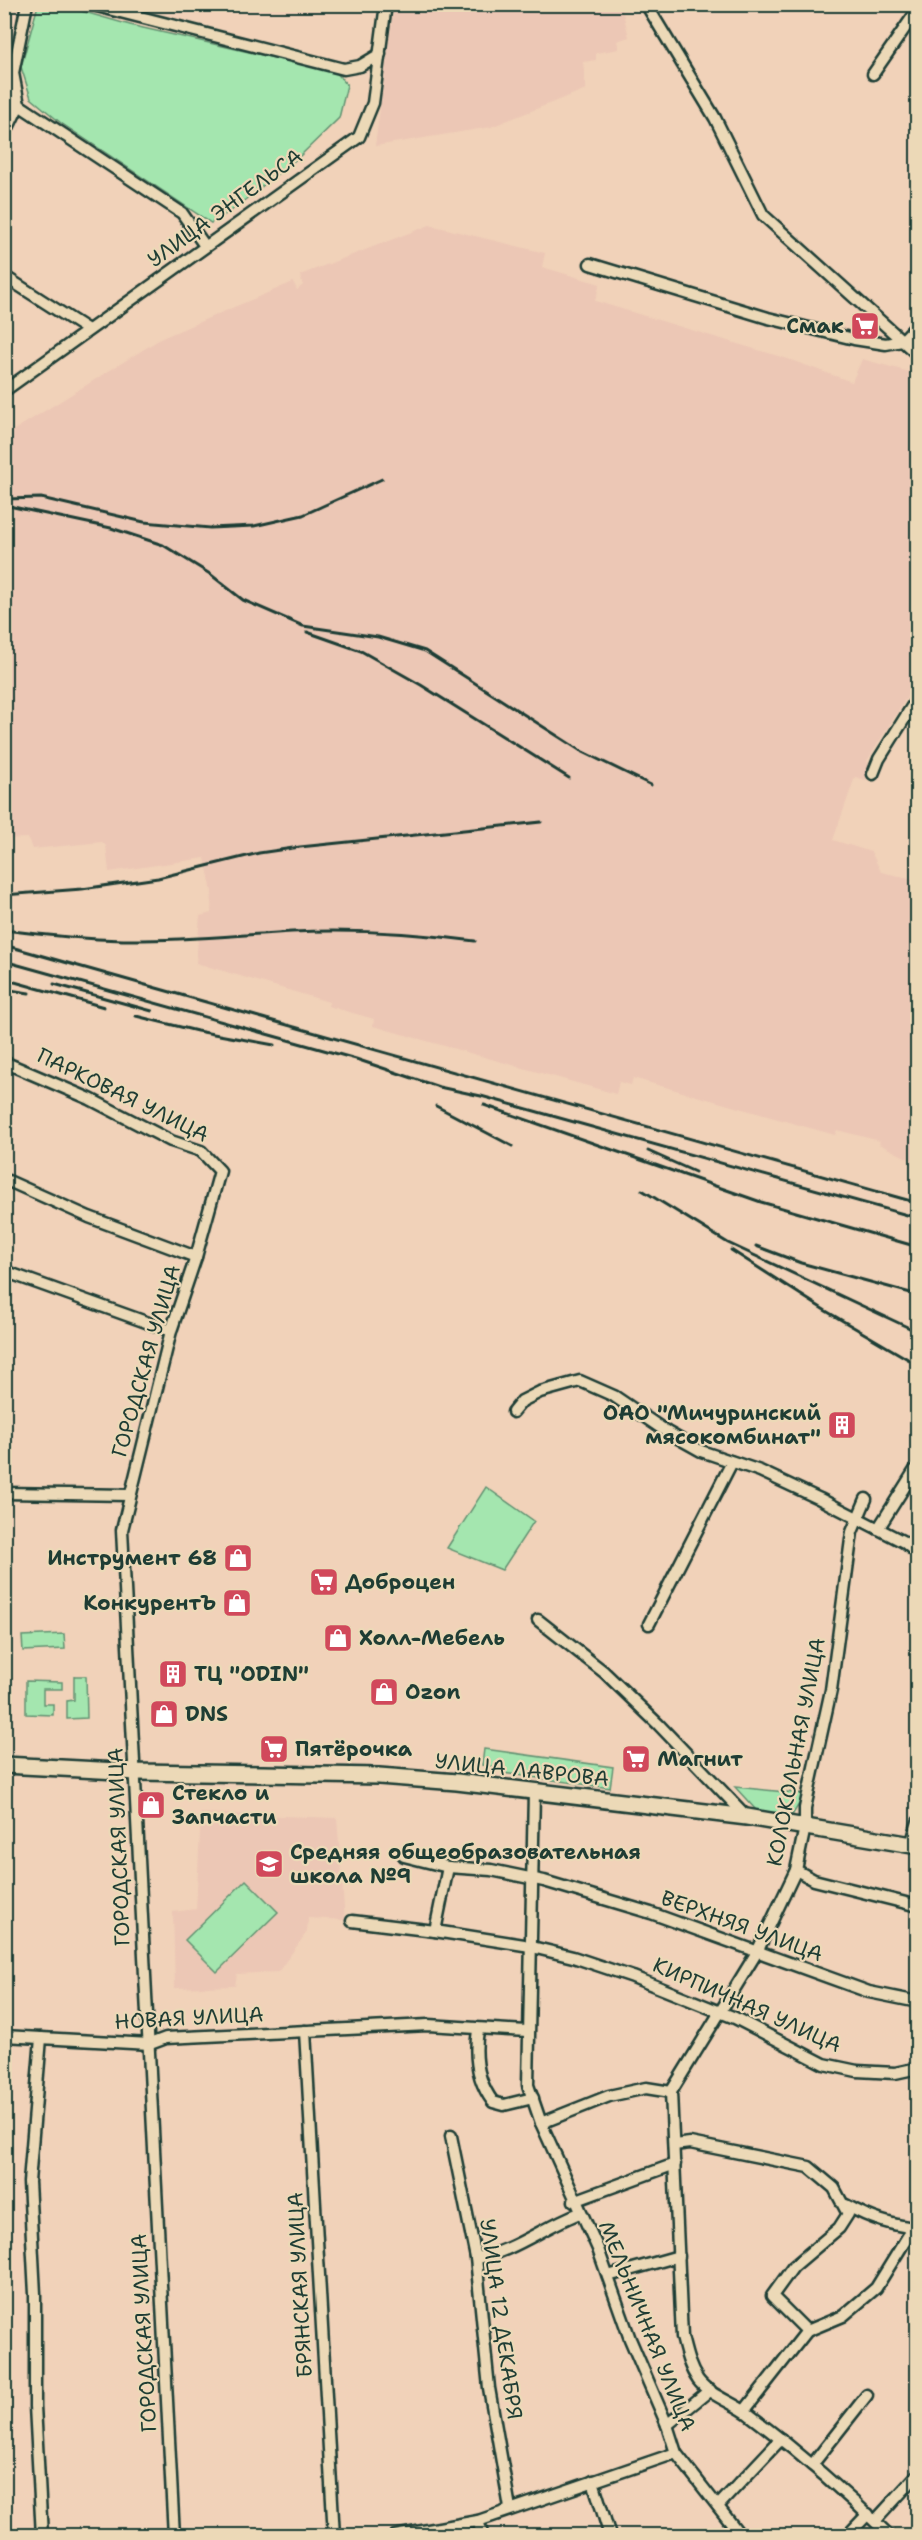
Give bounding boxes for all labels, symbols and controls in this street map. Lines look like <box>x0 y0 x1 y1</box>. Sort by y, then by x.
street label: УЛИЦА ЭНГЕЛЬСА <box>142 142 308 274</box>
supermarket icon: Смак <box>849 310 881 342</box>
place label: Смак <box>786 312 844 340</box>
street label: ПАРКОВАЯ УЛИЦА <box>32 1041 214 1149</box>
street label: ГОРОДСКАЯ УЛИЦА <box>105 1262 187 1460</box>
place label: ОАО "Мичуринский мясокомбинат" <box>603 1399 821 1451</box>
building icon: ОАО "Мичуринский мясокомбинат" <box>826 1409 858 1441</box>
shop icon: Инструмент 68 <box>222 1542 254 1574</box>
place label: Инструмент 68 <box>47 1544 217 1572</box>
supermarket icon: Доброцен <box>308 1566 340 1598</box>
place label: Доброцен <box>345 1568 455 1596</box>
shop icon: КонкурентЪ <box>221 1587 253 1619</box>
place label: КонкурентЪ <box>83 1589 216 1617</box>
shop icon: Холл-Мебель <box>322 1622 354 1654</box>
place label: Холл-Мебель <box>359 1624 505 1652</box>
street label: КОЛОКОЛЬНАЯ УЛИЦА <box>760 1635 832 1869</box>
building icon: ТЦ "ODIN" <box>157 1658 189 1690</box>
place label: ТЦ "ODIN" <box>194 1660 309 1688</box>
shop icon: Ozon <box>368 1676 400 1708</box>
place label: Ozon <box>405 1678 460 1706</box>
shop icon: DNS <box>148 1698 180 1730</box>
place label: DNS <box>185 1700 228 1728</box>
supermarket icon: Пятёрочка <box>258 1733 290 1765</box>
place label: Пятёрочка <box>295 1735 413 1763</box>
supermarket icon: Магнит <box>620 1743 652 1775</box>
place label: Магнит <box>657 1745 743 1773</box>
street label: ГОРОДСКАЯ УЛИЦА <box>102 1747 136 1947</box>
street label: УЛИЦА ЛАВРОВА <box>434 1747 610 1793</box>
place label: Стекло и Запчасти <box>172 1779 277 1831</box>
shop icon: Стекло и Запчасти <box>135 1789 167 1821</box>
place label: Средняя общеобразовательная школа №9 <box>290 1838 641 1890</box>
school or university icon: Средняя общеобразовательная школа №9 <box>253 1848 285 1880</box>
street label: ВЕРХНЯЯ УЛИЦА <box>657 1884 827 1968</box>
street label: КИРПИЧНАЯ УЛИЦА <box>648 1951 846 2059</box>
street label: НОВАЯ УЛИЦА <box>114 2000 264 2036</box>
street label: БРЯНСКАЯ УЛИЦА <box>281 2191 319 2379</box>
street label: УЛИЦА 12 ДЕКАБРЯ <box>473 2217 529 2421</box>
street label: МЕЛЬНИЧНАЯ УЛИЦА <box>592 2217 702 2435</box>
street label: ГОРОДСКАЯ УЛИЦА <box>125 2233 163 2433</box>

